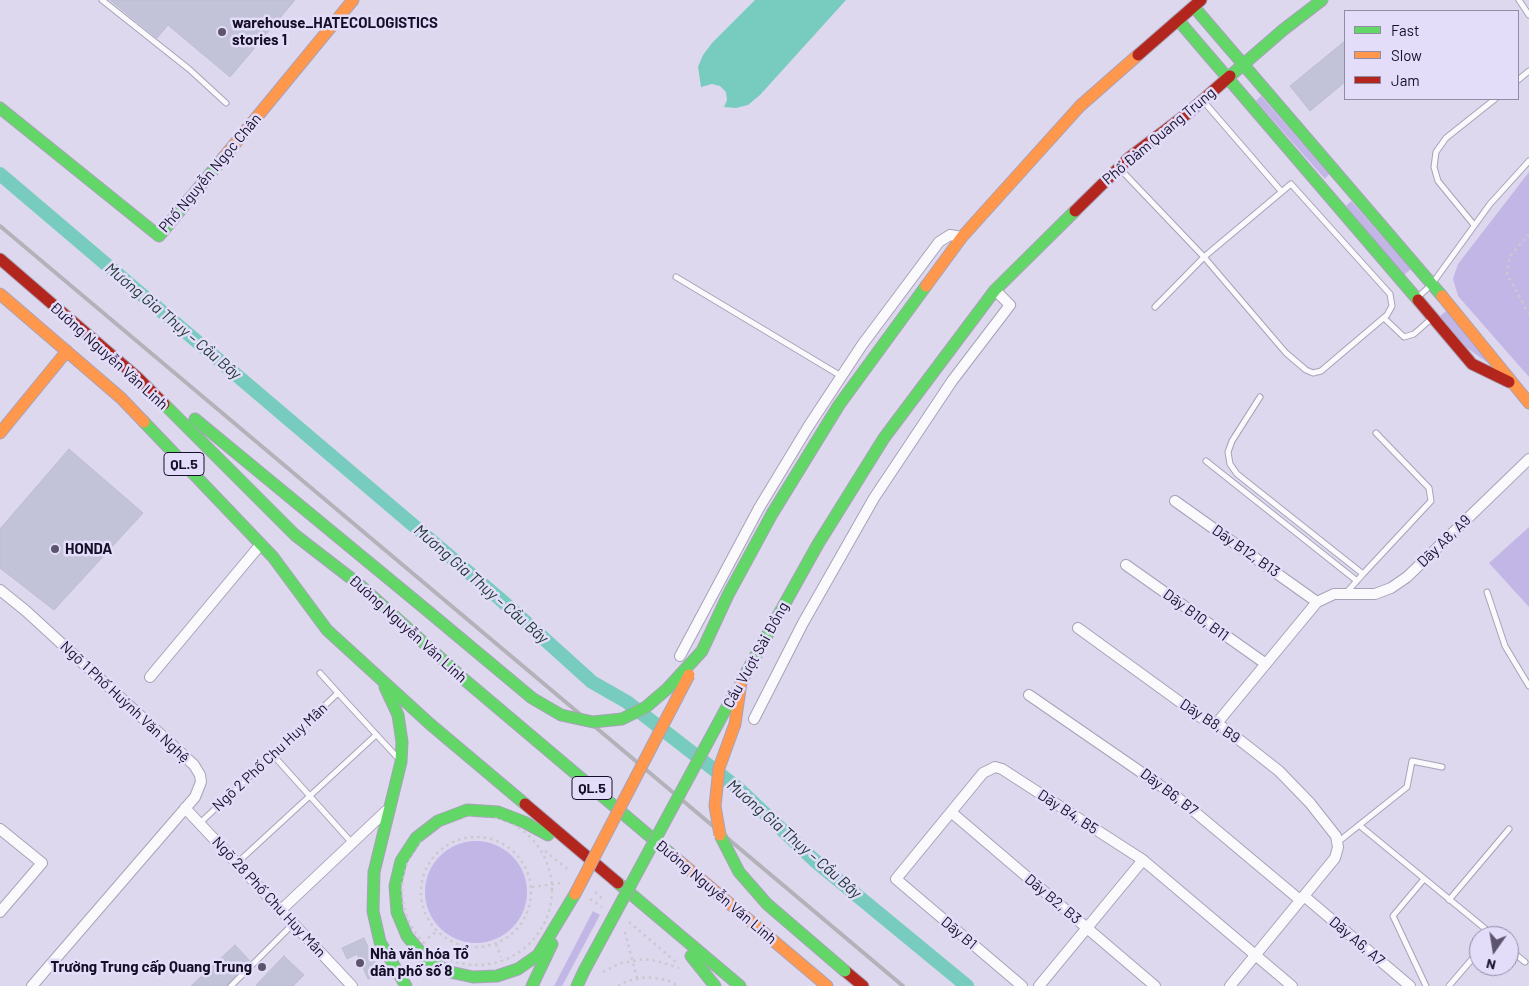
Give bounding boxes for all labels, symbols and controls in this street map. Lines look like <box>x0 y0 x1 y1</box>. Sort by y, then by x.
legend <box>1344 10 1519 100</box>
place label: warehouse_HATECOLOGISTICS stories 1 <box>232 14 438 49</box>
text: Fast <box>1391 21 1419 39</box>
marker: warehouse_HATECOLOGISTICS stories 1 <box>216 26 228 38</box>
text: Slow <box>1391 46 1422 64</box>
text: Jam <box>1391 71 1420 89</box>
street label: Phố Đàm Quang Trung <box>1099 83 1219 189</box>
street label: Phố Nguyễn Ngọc Chân <box>155 110 265 236</box>
water label: Mương Gia Thụy – Cầu Bây <box>101 258 245 384</box>
street label: Đường Nguyễn Văn Linh <box>46 298 172 414</box>
road number: QL.5 <box>164 452 204 476</box>
street label: Dãy A8, A9 <box>1414 511 1474 571</box>
water label: Mương Gia Thụy – Cầu Bây <box>410 520 552 648</box>
street label: Dãy B12, B13 <box>1209 521 1283 581</box>
place label: HONDA <box>65 540 112 558</box>
marker: HONDA <box>49 543 61 555</box>
street label: Đường Nguyễn Văn Linh <box>345 571 471 687</box>
street label: Dãy B10, B11 <box>1160 585 1232 645</box>
street label: Cầu Vượt Sài Đồng <box>719 599 793 711</box>
street label: Ngõ 1 Phố Huỳnh Văn Nghệ <box>57 637 193 767</box>
street label: Dãy B8, B9 <box>1177 695 1243 747</box>
street label: Ngõ 2 Phố Chu Huy Mân <box>209 699 331 815</box>
street label: Dãy B6, B7 <box>1137 765 1201 819</box>
water label: Mương Gia Thụy – Cầu Bây <box>723 775 865 903</box>
road number: QL.5 <box>572 776 612 800</box>
street label: Dãy B4, B5 <box>1034 786 1102 838</box>
street label: Ngõ 28 Phố Chu Huy Mân <box>208 833 330 961</box>
street label: Đường Nguyễn Văn Linh <box>652 836 780 948</box>
street label: Dãy B2, B3 <box>1021 870 1085 928</box>
street label: Dãy B1 <box>937 913 981 953</box>
street label: Dãy A6, A7 <box>1326 913 1388 969</box>
north arrow <box>1469 926 1519 976</box>
place label: Nhà văn hóa Tổ dân phố số 8 <box>370 945 469 980</box>
text: N <box>1484 956 1497 974</box>
marker: Nhà văn hóa Tổ dân phố số 8 <box>354 957 366 969</box>
place label: Trường Trung cấp Quang Trung <box>51 958 252 976</box>
marker: Trường Trung cấp Quang Trung <box>256 961 268 973</box>

